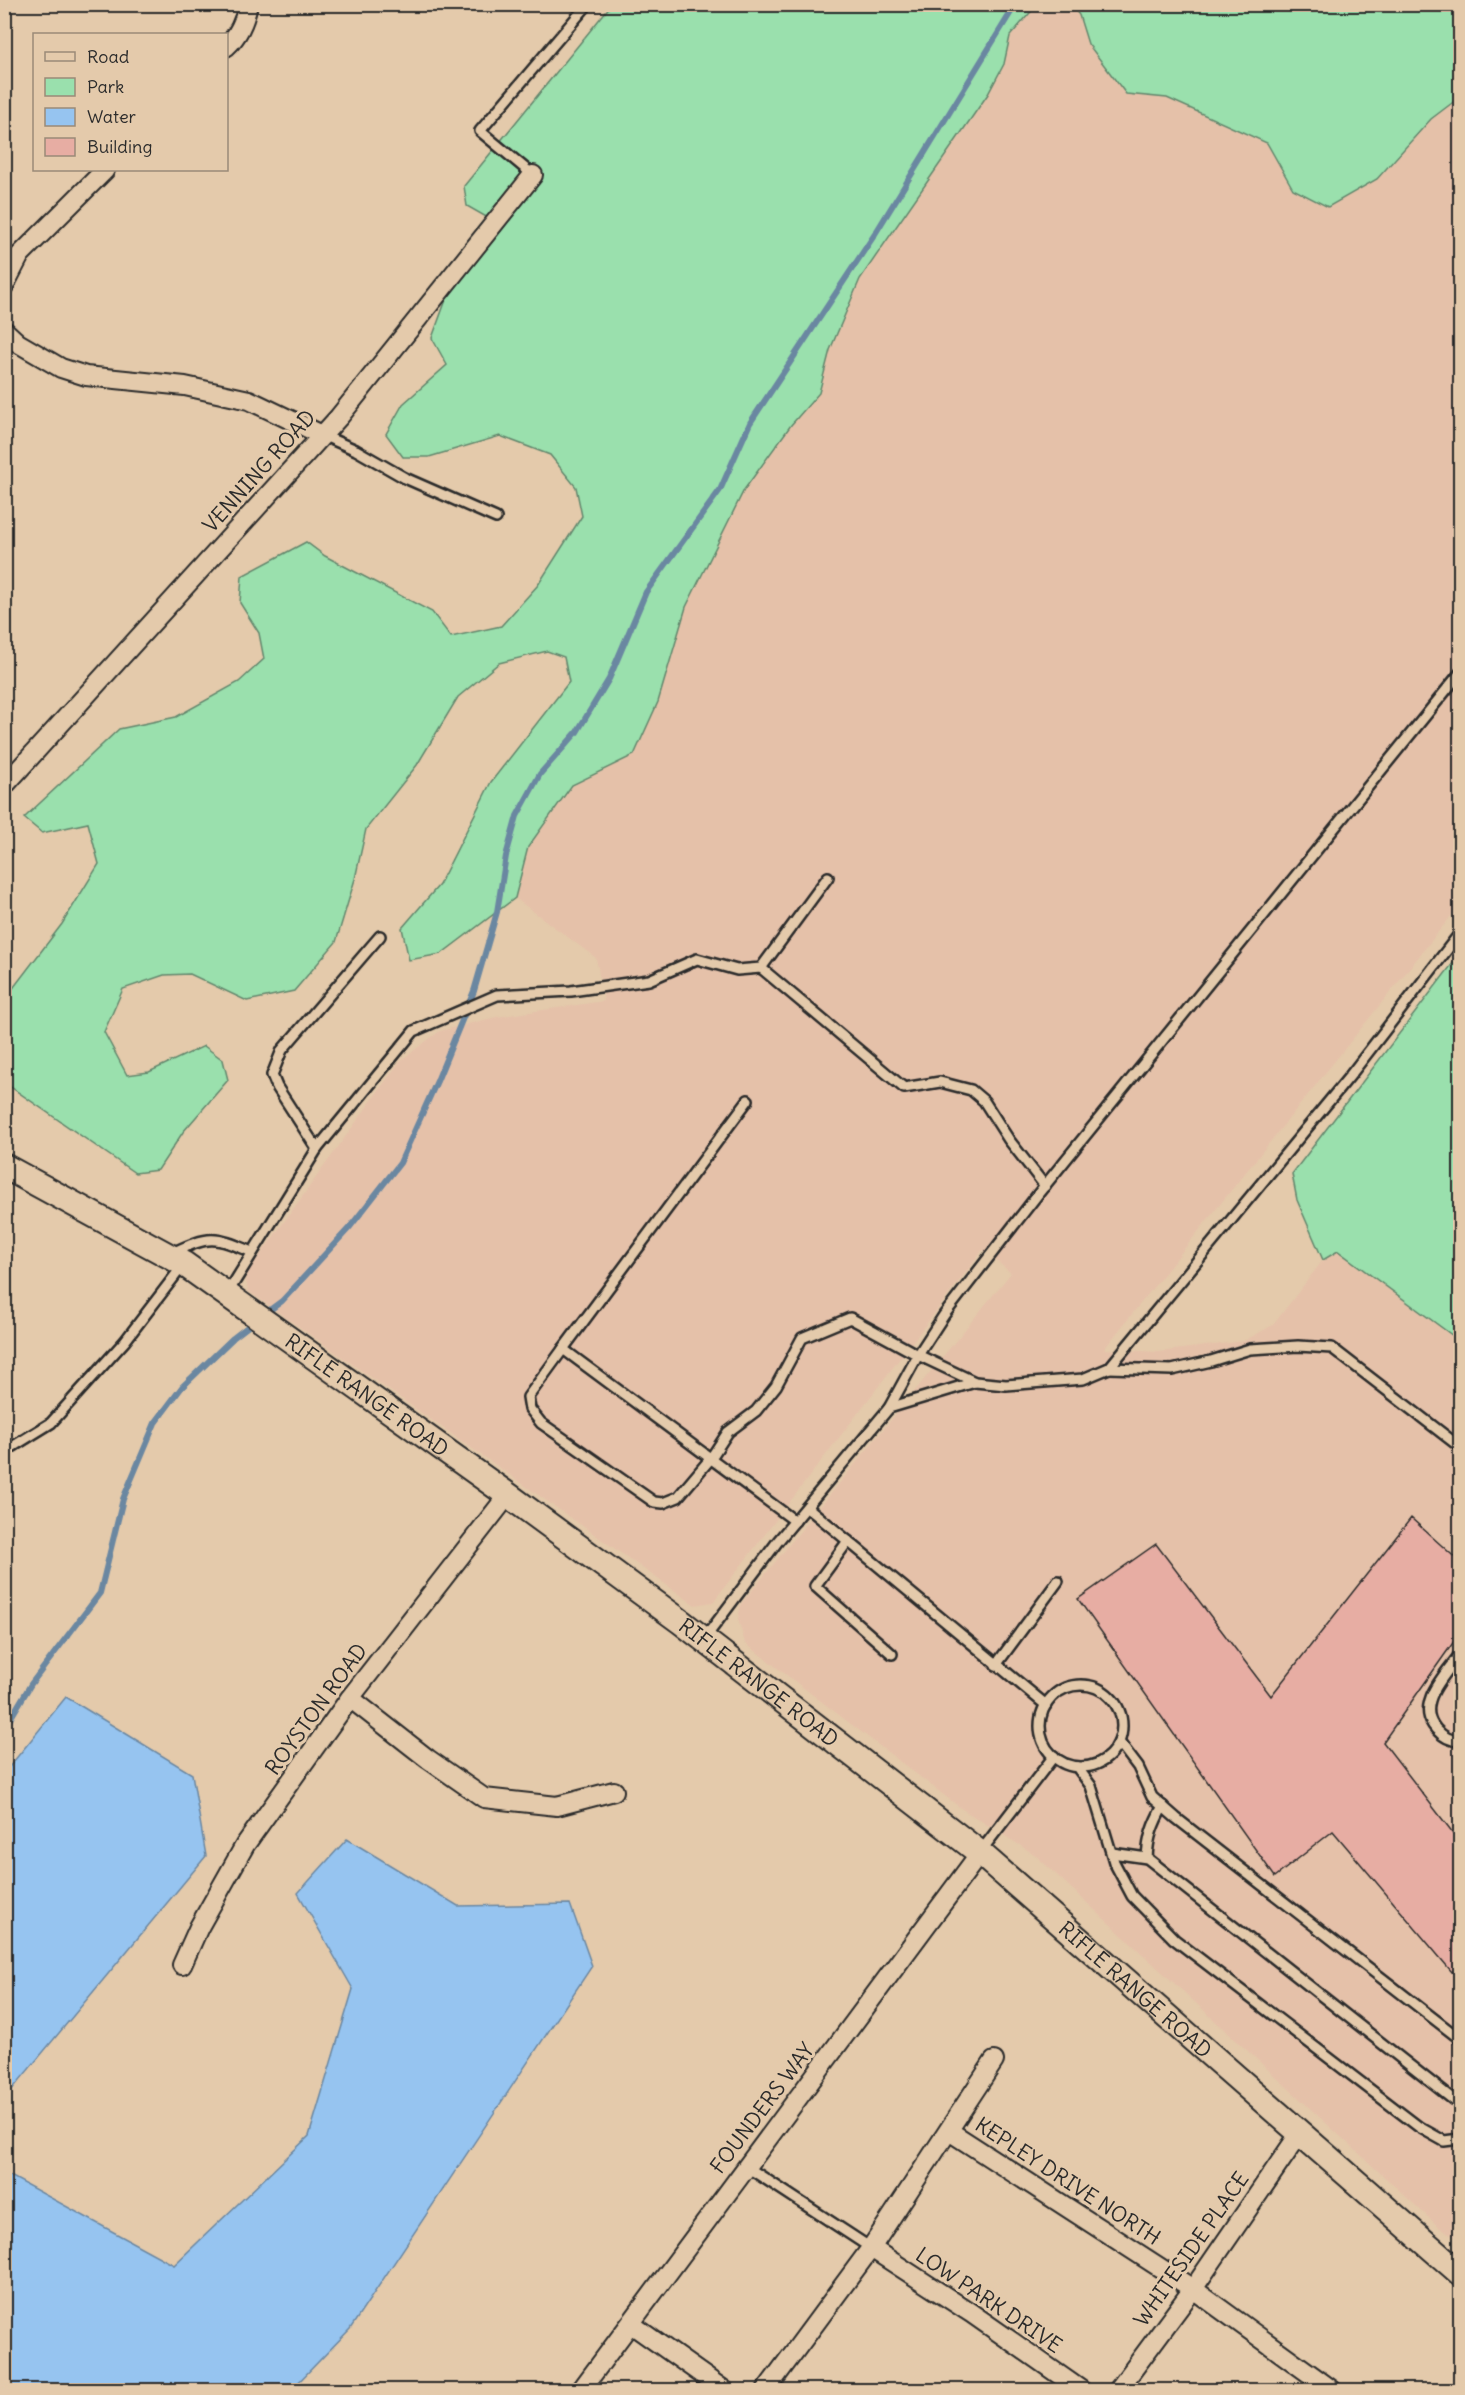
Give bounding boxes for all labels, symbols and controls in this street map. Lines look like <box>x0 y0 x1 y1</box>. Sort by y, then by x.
legend <box>33 33 228 171</box>
text: Road <box>87 45 130 68</box>
text: Park <box>87 75 124 98</box>
text: Water <box>87 105 137 128</box>
text: Building <box>87 135 152 158</box>
street label: VENNING ROAD <box>197 404 321 538</box>
street label: RIFLE RANGE ROAD <box>280 1327 454 1462</box>
street label: RIFLE RANGE ROAD <box>674 1612 844 1752</box>
street label: ROYSTON ROAD <box>259 1638 373 1780</box>
street label: RIFLE RANGE ROAD <box>1053 1915 1218 2063</box>
street label: FOUNDERS WAY <box>704 2037 820 2179</box>
street label: KEPLEY DRIVE NORTH <box>970 2111 1166 2251</box>
street label: WHITESIDE PLACE <box>1127 2166 1255 2332</box>
street label: LOW PARK DRIVE <box>911 2241 1067 2359</box>

